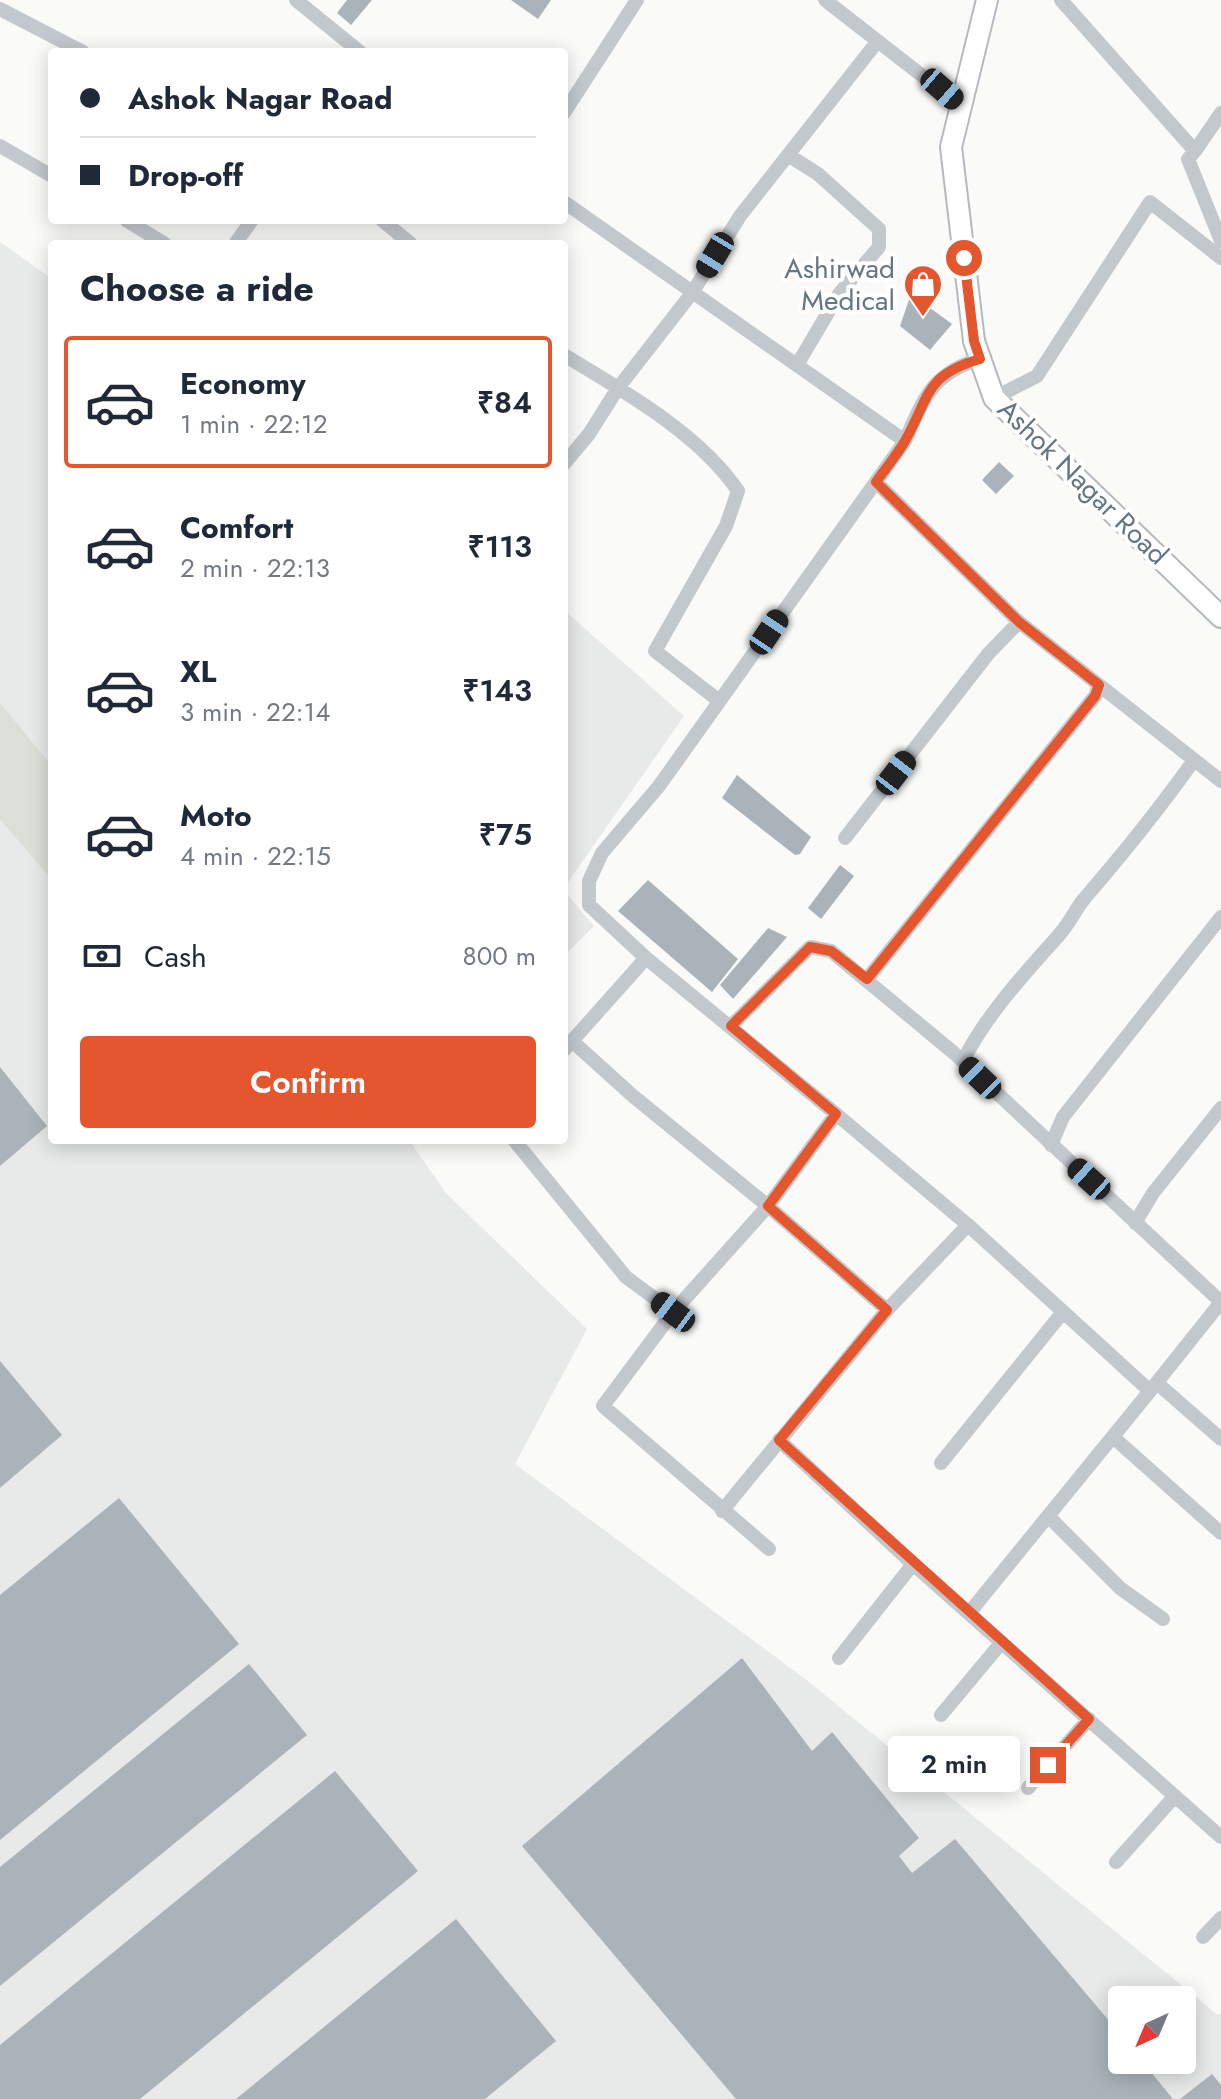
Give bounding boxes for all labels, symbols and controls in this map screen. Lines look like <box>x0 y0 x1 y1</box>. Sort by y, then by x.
car <box>916 64 968 114</box>
text: Ashok Nagar Road <box>128 77 392 120</box>
text: Drop-off <box>128 154 243 197</box>
car <box>692 228 738 282</box>
route start <box>946 240 982 276</box>
place label: Ashirwad Medical <box>784 248 895 321</box>
text: Choose a ride <box>80 262 314 314</box>
shop icon: Ashirwad Medical <box>902 263 944 318</box>
text: Economy <box>180 362 306 405</box>
icon: car <box>84 366 156 438</box>
text: ₹84 <box>477 381 532 424</box>
street label: Ashok Nagar Road <box>988 390 1178 574</box>
text: 1 min · 22:12 <box>180 405 327 443</box>
text: Comfort <box>180 506 293 549</box>
icon: car <box>84 510 156 582</box>
text: ₹113 <box>467 525 532 568</box>
text: 2 min · 22:13 <box>180 549 330 587</box>
car <box>746 605 792 659</box>
text: XL <box>180 650 216 693</box>
icon: car <box>84 654 156 726</box>
text: ₹143 <box>462 669 532 712</box>
text: 3 min · 22:14 <box>180 693 330 731</box>
car <box>872 747 920 799</box>
text: Moto <box>180 794 252 837</box>
icon: car <box>84 798 156 870</box>
text: ₹75 <box>479 813 532 856</box>
text: 4 min · 22:15 <box>180 837 331 875</box>
icon: cash <box>80 934 124 978</box>
text: Cash <box>144 935 207 978</box>
text: 800 m <box>463 937 536 975</box>
button: Confirm <box>80 1036 536 1128</box>
car <box>954 1053 1006 1103</box>
car <box>1063 1154 1115 1204</box>
car <box>647 1288 699 1336</box>
callout: 2 min <box>888 1737 1020 1793</box>
text: 2 min <box>921 1745 987 1783</box>
route end <box>1030 1747 1066 1783</box>
north arrow <box>1108 1986 1196 2074</box>
map controls <box>1108 1986 1196 2074</box>

